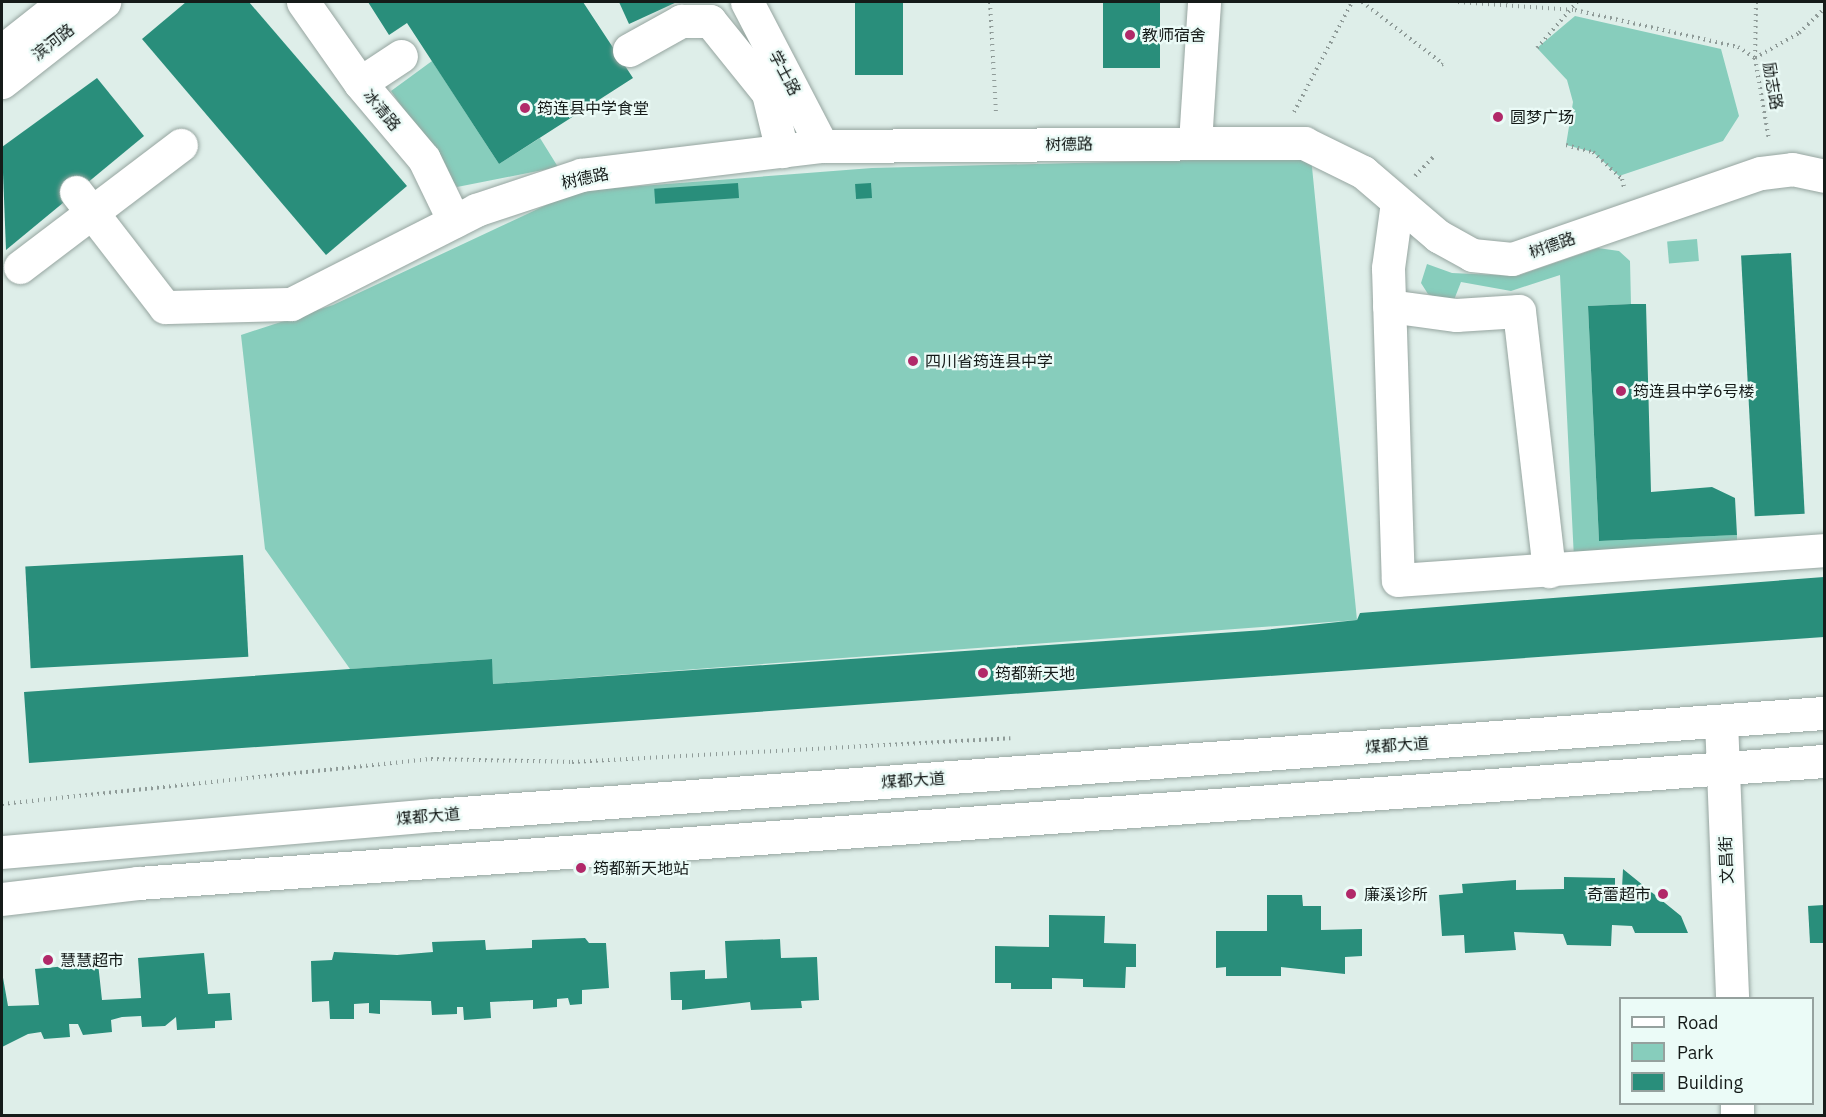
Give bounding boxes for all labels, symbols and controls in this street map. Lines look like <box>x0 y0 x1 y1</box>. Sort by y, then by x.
street label: 滨河路 <box>28 20 78 64</box>
place label: 教师宿舍 <box>1142 25 1206 45</box>
marker: 教师宿舍 <box>1123 28 1137 42</box>
street label: 学士路 <box>765 47 805 99</box>
street label: 励志路 <box>1759 61 1787 111</box>
street label: 冰清路 <box>359 85 405 135</box>
place label: 筠连县中学食堂 <box>537 98 649 118</box>
marker: 筠连县中学食堂 <box>518 101 532 115</box>
place label: 圆梦广场 <box>1510 107 1574 127</box>
marker: 圆梦广场 <box>1491 110 1505 124</box>
street label: 树德路 <box>1045 134 1093 154</box>
street label: 树德路 <box>560 164 610 192</box>
street label: 树德路 <box>1526 228 1578 262</box>
place label: 四川省筠连县中学 <box>925 351 1053 371</box>
marker: 四川省筠连县中学 <box>906 354 920 368</box>
place label: 筠连县中学6号楼 <box>1633 381 1755 401</box>
marker: 筠连县中学6号楼 <box>1614 384 1628 398</box>
place label: 筠都新天地 <box>995 663 1075 683</box>
marker: 筠都新天地 <box>976 666 990 680</box>
street label: 煤都大道 <box>1364 733 1430 757</box>
street label: 煤都大道 <box>880 768 946 792</box>
street label: 煤都大道 <box>395 804 461 828</box>
street label: 文昌街 <box>1716 836 1736 884</box>
place label: 筠都新天地站 <box>593 858 689 878</box>
marker: 筠都新天地站 <box>574 861 588 875</box>
place label: 廉溪诊所 <box>1364 884 1428 904</box>
place label: 奇蕾超市 <box>1587 884 1651 904</box>
marker: 廉溪诊所 <box>1342 885 1360 903</box>
marker: 奇蕾超市 <box>1656 887 1670 901</box>
place label: 慧慧超市 <box>60 950 124 970</box>
marker: 慧慧超市 <box>41 953 55 967</box>
legend <box>1619 997 1814 1105</box>
text: Road <box>1677 1011 1718 1034</box>
text: Park <box>1677 1041 1713 1064</box>
text: Building <box>1677 1071 1743 1094</box>

